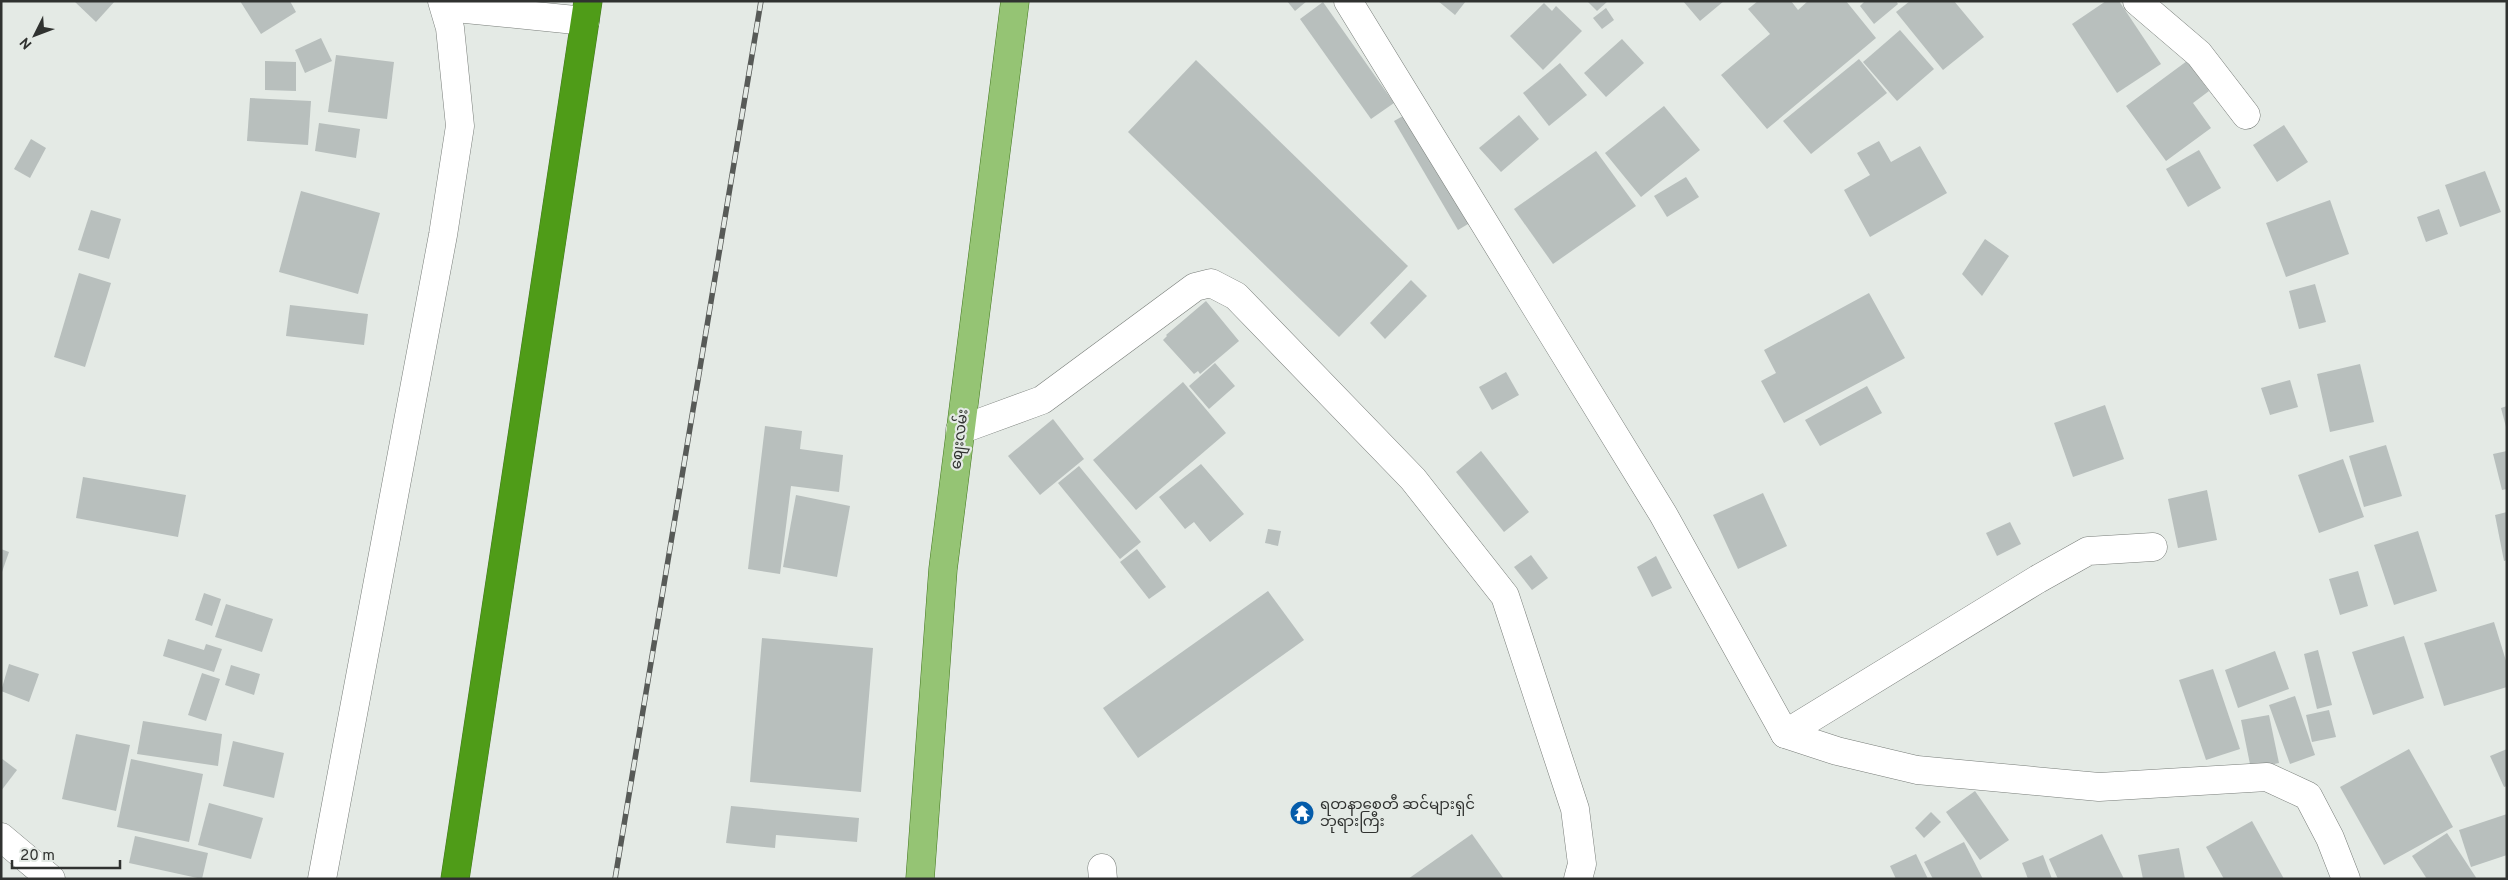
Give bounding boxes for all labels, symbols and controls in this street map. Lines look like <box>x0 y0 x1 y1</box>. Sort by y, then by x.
north arrow <box>10 10 60 60</box>
text: N <box>17 33 36 52</box>
street label: စျေးလမ်း <box>945 408 975 471</box>
place label: ရတနာစေတီ ဆင်များရှင် ဘုရားကြီး <box>1320 794 1475 833</box>
temple icon: ရတနာစေတီ ဆင်များရှင် ဘုရားကြီး <box>1289 800 1315 826</box>
scale bar <box>12 838 120 870</box>
text: 20 m <box>20 847 55 866</box>

